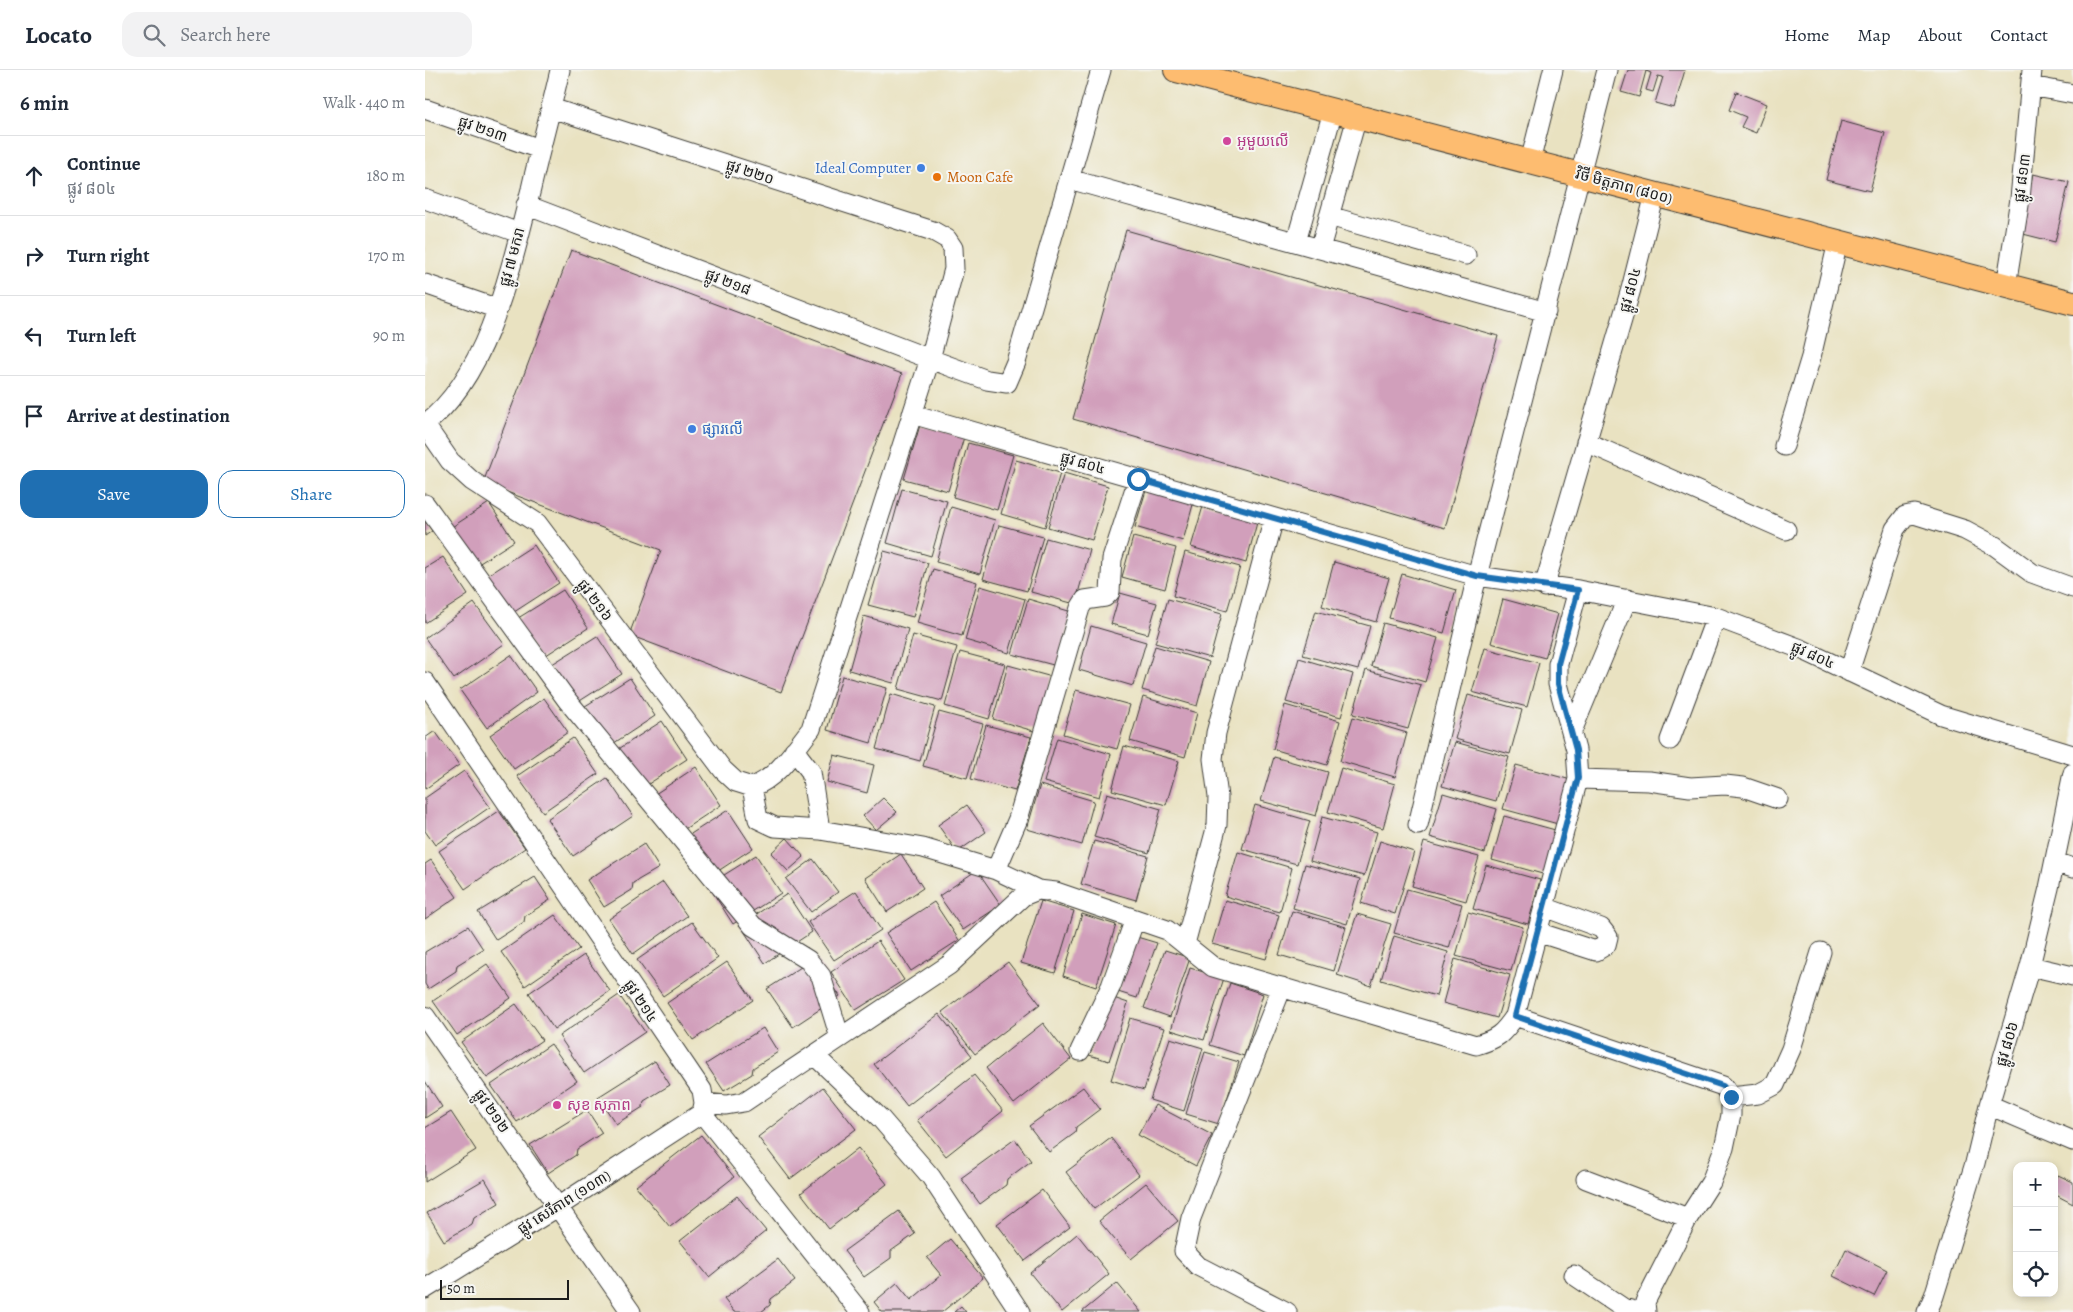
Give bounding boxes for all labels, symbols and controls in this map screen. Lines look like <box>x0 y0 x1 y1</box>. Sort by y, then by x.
search box <box>122 12 472 57</box>
text: Locato <box>25 19 92 51</box>
icon: search <box>140 21 168 49</box>
text: Search here <box>180 22 271 48</box>
text: Home <box>1784 23 1829 47</box>
text: Map <box>1857 23 1890 47</box>
text: About <box>1918 23 1962 47</box>
text: Contact <box>1990 23 2048 47</box>
text: 6 min <box>20 89 69 117</box>
text: Walk · 440 m <box>323 92 405 114</box>
street label: ផ្លូវ ២១៣ <box>454 111 510 150</box>
place label: អូមួយលេី <box>1237 131 1289 151</box>
marker: អូមួយលេី <box>1221 135 1233 147</box>
text: Continue <box>67 151 141 177</box>
street label: ផ្លូវ ៨១៣ <box>2009 152 2038 204</box>
street label: ផ្លូវ ២២០ <box>722 155 777 192</box>
place label: Ideal Computer <box>815 158 911 178</box>
icon: ahead <box>20 162 48 190</box>
marker: Ideal Computer <box>915 162 927 174</box>
street label: វិថី មិត្តភាព (៨០០) <box>1573 163 1675 209</box>
text: 180 m <box>367 165 405 187</box>
place label: Moon Cafe <box>947 167 1014 187</box>
marker: Moon Cafe <box>931 171 943 183</box>
text: ផ្លូវ ៨០៤ <box>67 178 116 200</box>
street label: ផ្លូវ ៧ មករា <box>495 225 533 290</box>
icon: right <box>20 242 48 270</box>
text: Turn right <box>67 243 149 269</box>
text: 170 m <box>368 245 405 267</box>
street label: ផ្លូវ ២១៨ <box>701 264 754 303</box>
street label: ផ្លូវ ៨០៤ <box>1614 265 1649 316</box>
icon: left <box>20 322 48 350</box>
text: Turn left <box>67 323 136 349</box>
text: 90 m <box>373 325 405 347</box>
icon: arrive <box>20 402 48 430</box>
text: Arrive at destination <box>67 403 230 429</box>
place label: ផ្សារលើ <box>702 419 743 439</box>
marker: ផ្សារលើ <box>686 423 698 435</box>
street label: ផ្លូវ ៨០៤ <box>1057 447 1108 482</box>
route start <box>1127 468 1150 491</box>
button: Save <box>20 470 208 518</box>
button: Share <box>218 470 405 518</box>
street label: ផ្លូវ ២១៦ <box>570 575 617 627</box>
street label: ផ្លូវ ៨០៤ <box>1787 637 1838 677</box>
street label: ផ្លូវ ២១៤ <box>617 976 663 1028</box>
street label: ផ្លូវ ៨០៦ <box>1991 1019 2026 1070</box>
street label: ផ្លូវ ២១២ <box>467 1085 514 1139</box>
route end <box>1720 1086 1743 1109</box>
place label: សុខ សុភាព <box>567 1095 631 1115</box>
marker: សុខ សុភាព <box>551 1099 563 1111</box>
map controls <box>2013 1162 2058 1297</box>
button: + <box>2013 1162 2058 1207</box>
street label: ផ្លូវ សេរីភាព (១០៣) <box>514 1165 616 1242</box>
button: − <box>2013 1207 2058 1252</box>
button: locate <box>2013 1252 2058 1297</box>
scale bar <box>440 1277 569 1300</box>
text: 50 m <box>447 1279 475 1298</box>

